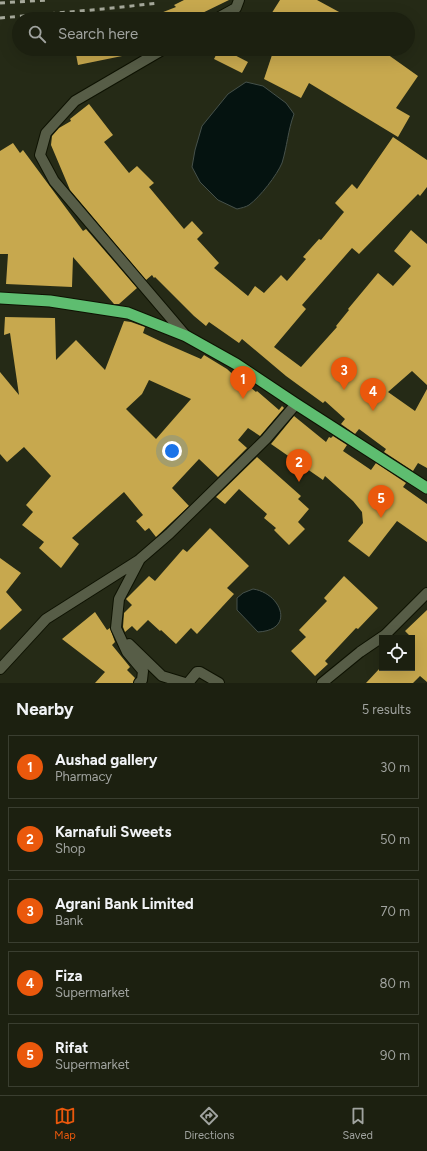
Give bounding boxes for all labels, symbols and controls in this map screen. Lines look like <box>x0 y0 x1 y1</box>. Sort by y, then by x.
search box <box>12 12 415 56</box>
icon: search <box>26 23 48 45</box>
text: Search here <box>58 25 138 43</box>
pin: 3 <box>331 357 357 390</box>
pin: 1 <box>230 366 256 399</box>
pin: 4 <box>360 378 386 411</box>
your location <box>162 441 182 461</box>
pin: 2 <box>286 449 312 482</box>
pin: 5 <box>368 485 394 518</box>
map controls <box>379 635 415 671</box>
button: locate <box>379 635 415 671</box>
text: Nearby <box>16 699 74 719</box>
text: 5 results <box>362 702 411 717</box>
text: Aushad gallery <box>55 751 157 769</box>
text: 1 <box>27 760 33 775</box>
text: 30 m <box>380 760 410 775</box>
text: Pharmacy <box>55 769 112 784</box>
text: Karnafuli Sweets <box>55 823 171 841</box>
text: 2 <box>26 832 34 847</box>
text: 50 m <box>380 832 410 847</box>
text: Shop <box>55 841 85 856</box>
text: Agrani Bank Limited <box>55 895 194 913</box>
text: 3 <box>26 904 34 919</box>
text: 70 m <box>380 904 410 919</box>
text: Bank <box>55 913 83 928</box>
text: Fiza <box>55 967 82 985</box>
text: 4 <box>26 976 34 991</box>
text: 80 m <box>379 976 410 991</box>
text: Supermarket <box>55 985 130 1000</box>
text: Rifat <box>55 1039 88 1057</box>
text: 5 <box>26 1048 34 1063</box>
text: 90 m <box>380 1048 410 1063</box>
text: Supermarket <box>55 1057 130 1072</box>
tab: Map <box>54 1105 76 1142</box>
tab: Directions <box>184 1105 234 1142</box>
tab: Saved <box>343 1105 373 1142</box>

